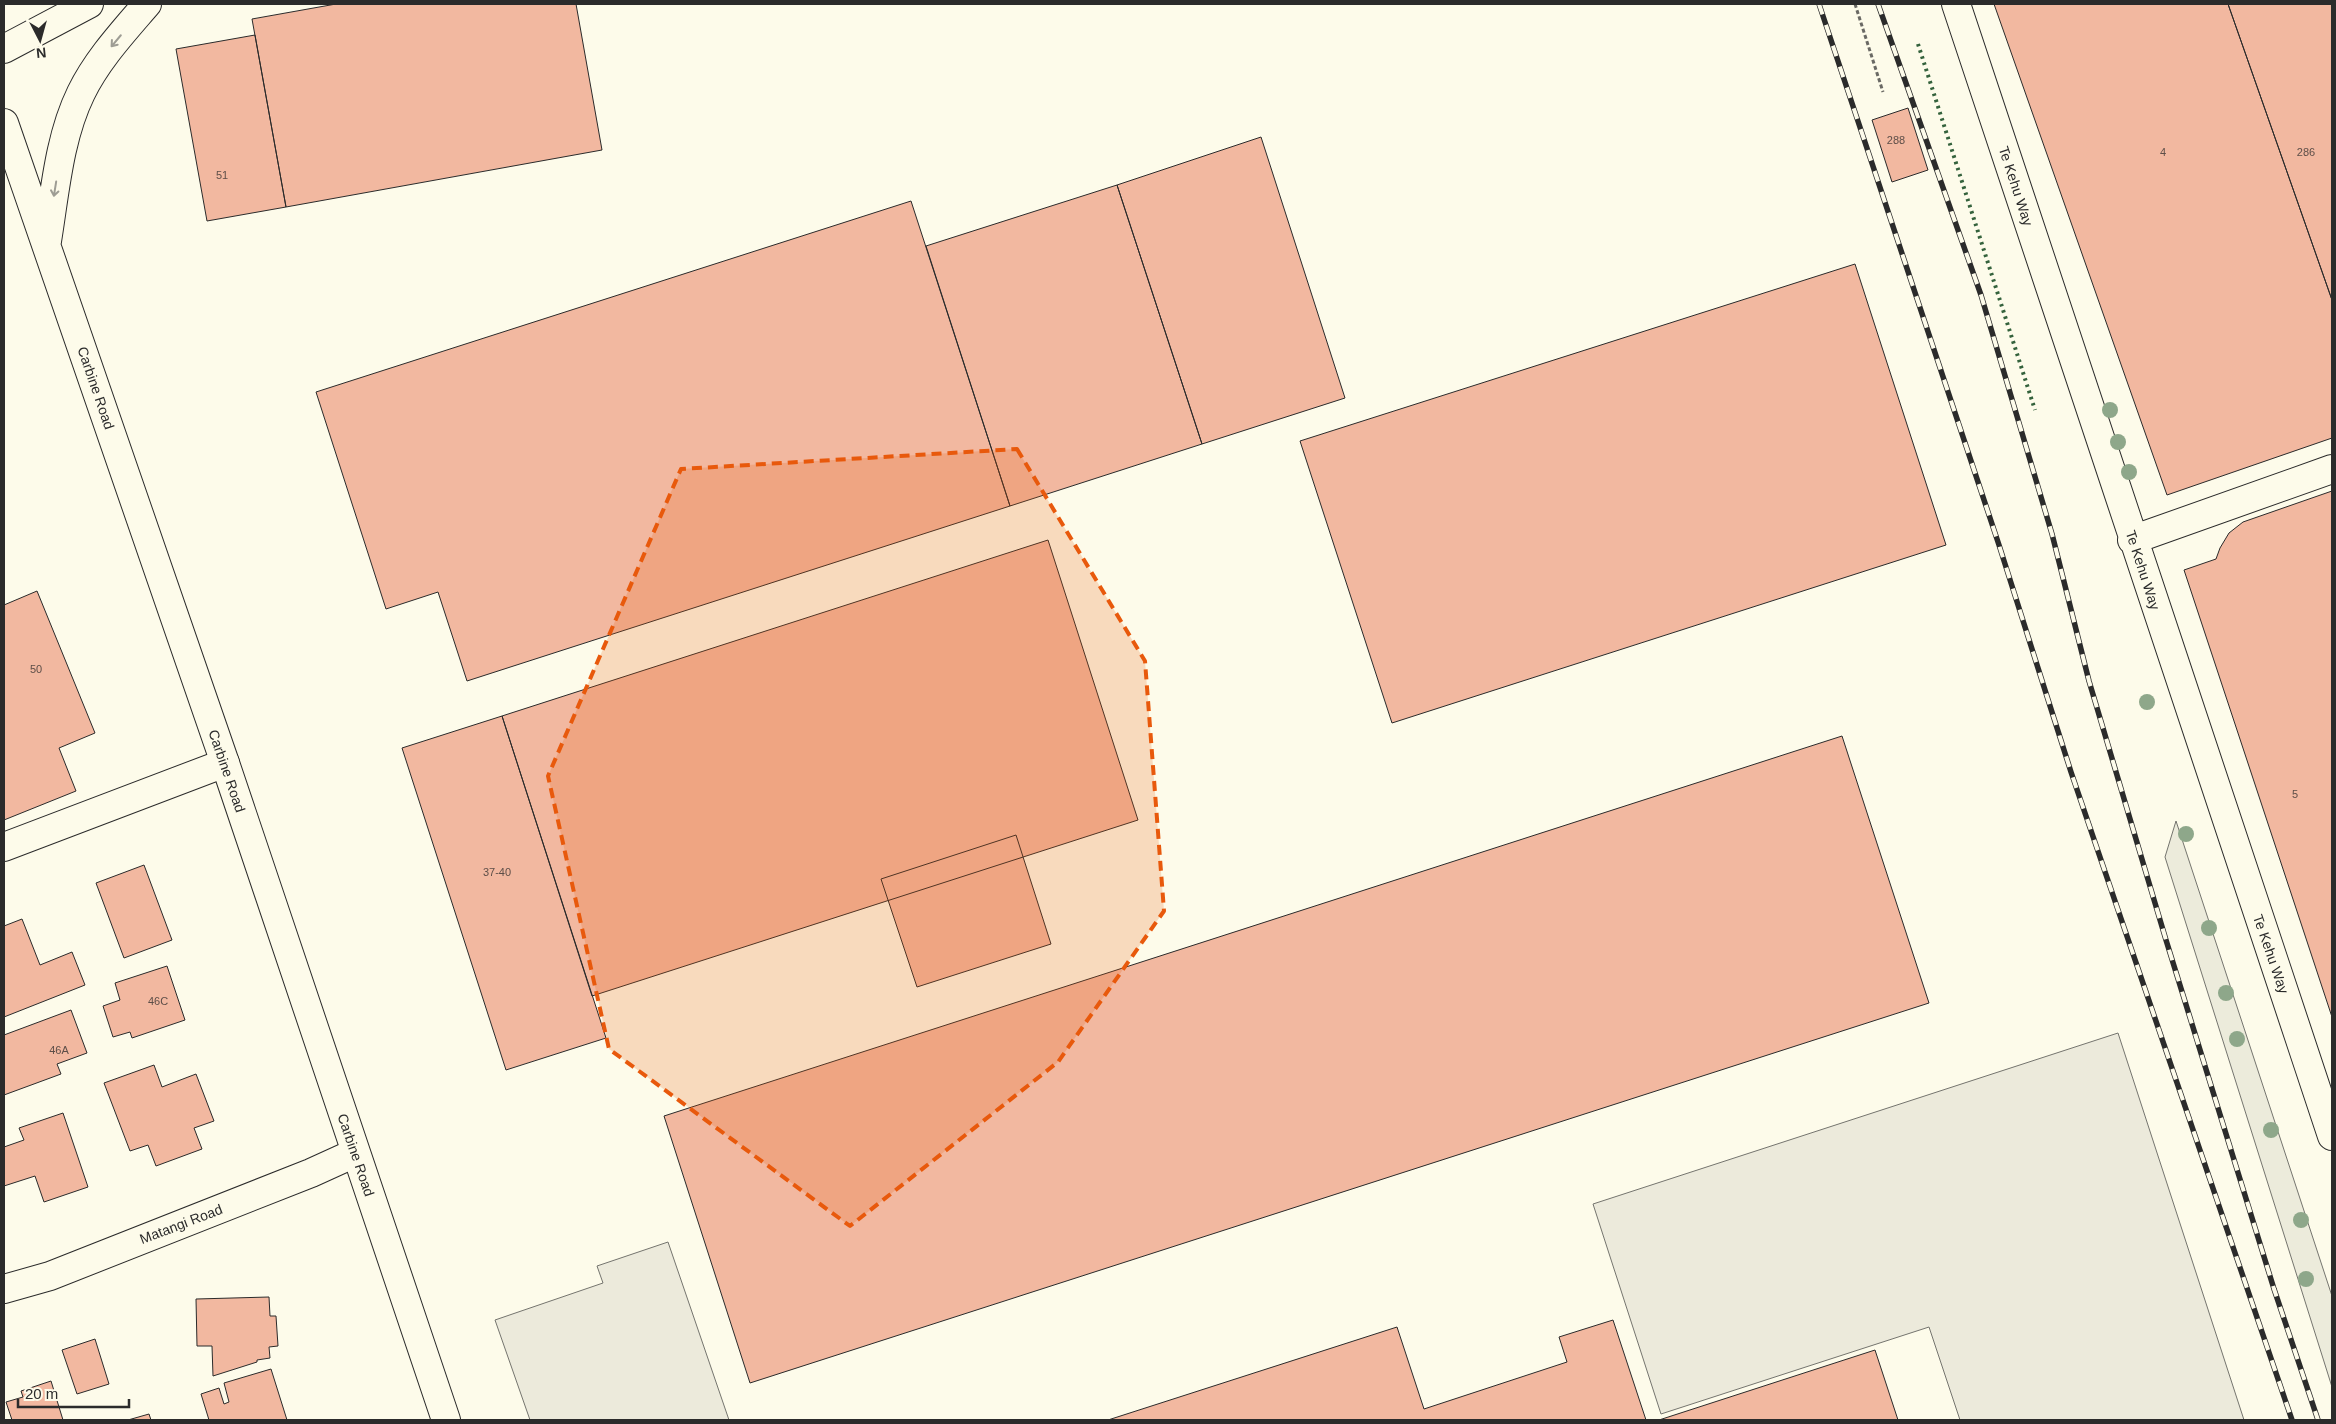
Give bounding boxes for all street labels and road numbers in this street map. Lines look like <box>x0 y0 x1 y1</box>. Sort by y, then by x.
street label: Te Kehu Way <box>1996 144 2036 228</box>
street label: Carbine Road <box>74 345 118 431</box>
street label: Te Kehu Way <box>2123 528 2163 612</box>
street label: Carbine Road <box>205 728 249 814</box>
street label: Te Kehu Way <box>2250 912 2292 996</box>
street label: Carbine Road <box>334 1112 378 1198</box>
street label: Matangi Road <box>137 1201 225 1247</box>

